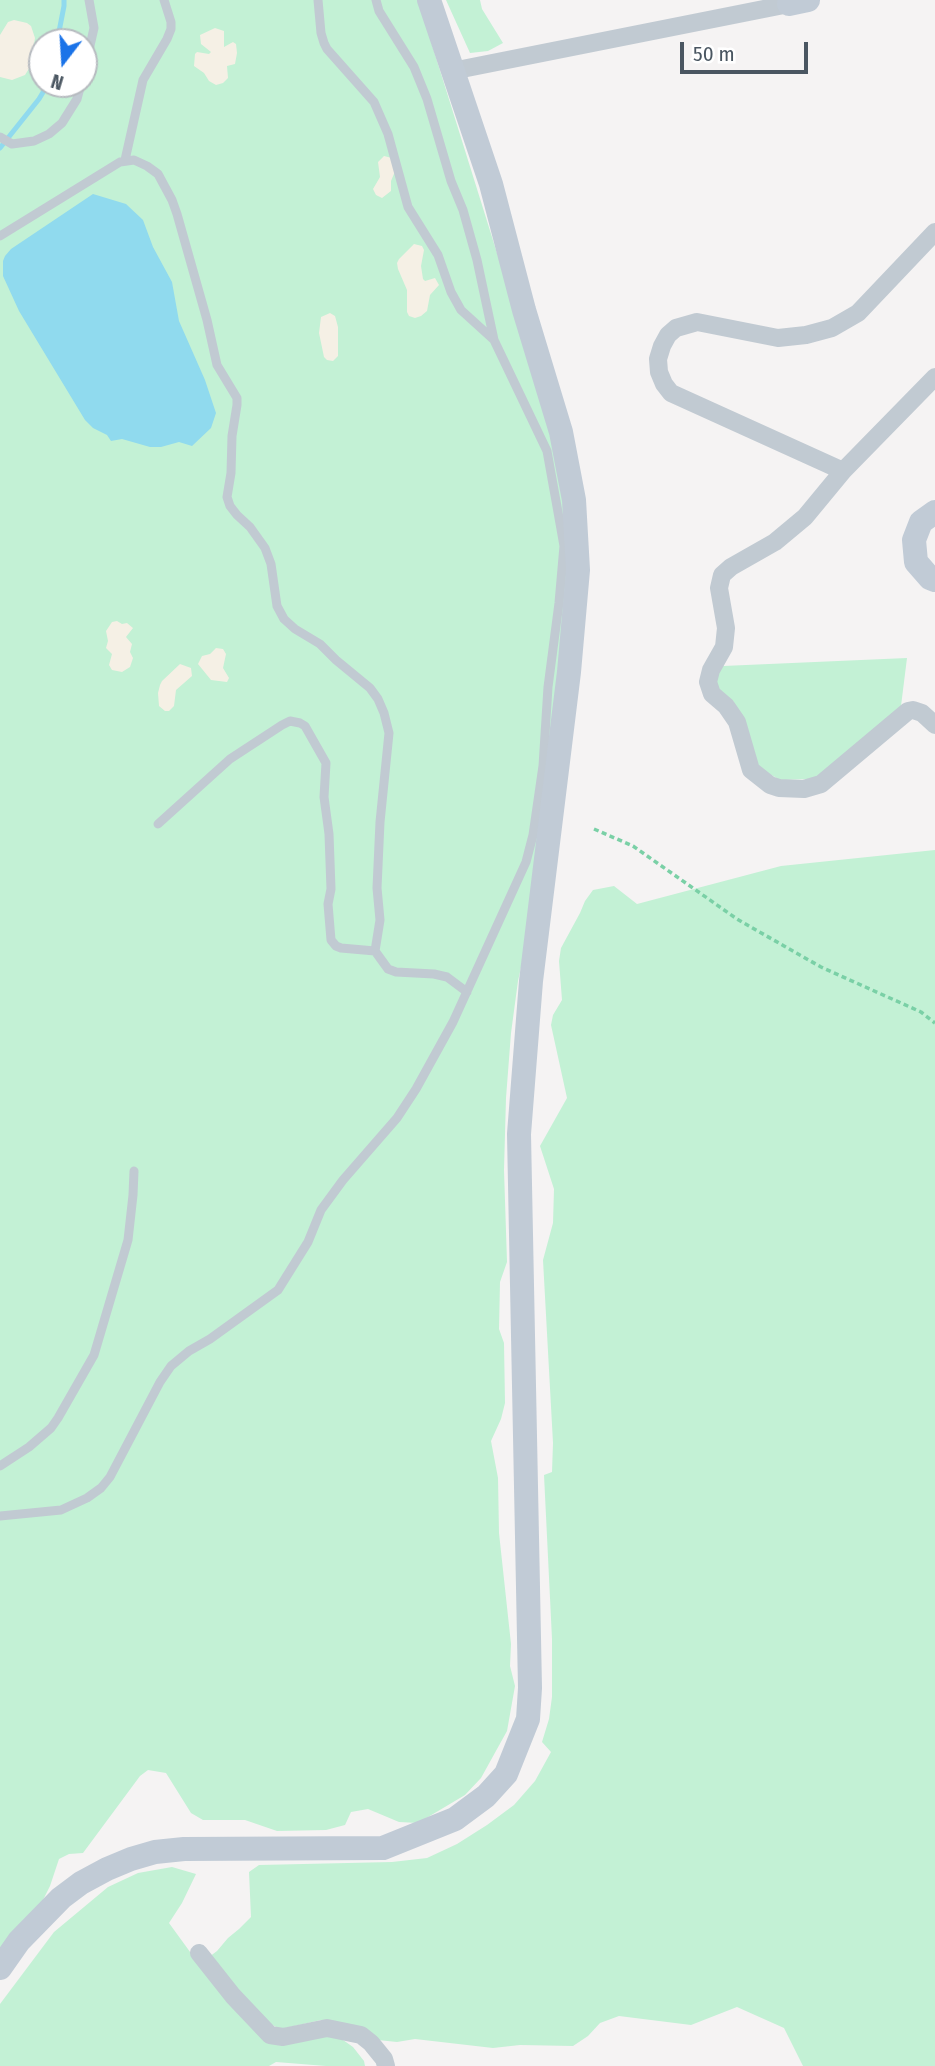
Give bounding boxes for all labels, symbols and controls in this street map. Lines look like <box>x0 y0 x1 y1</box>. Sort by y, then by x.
north arrow <box>28 28 98 98</box>
scale bar <box>683 28 811 72</box>
text: 50 m <box>693 41 735 67</box>
text: N <box>48 69 66 94</box>

